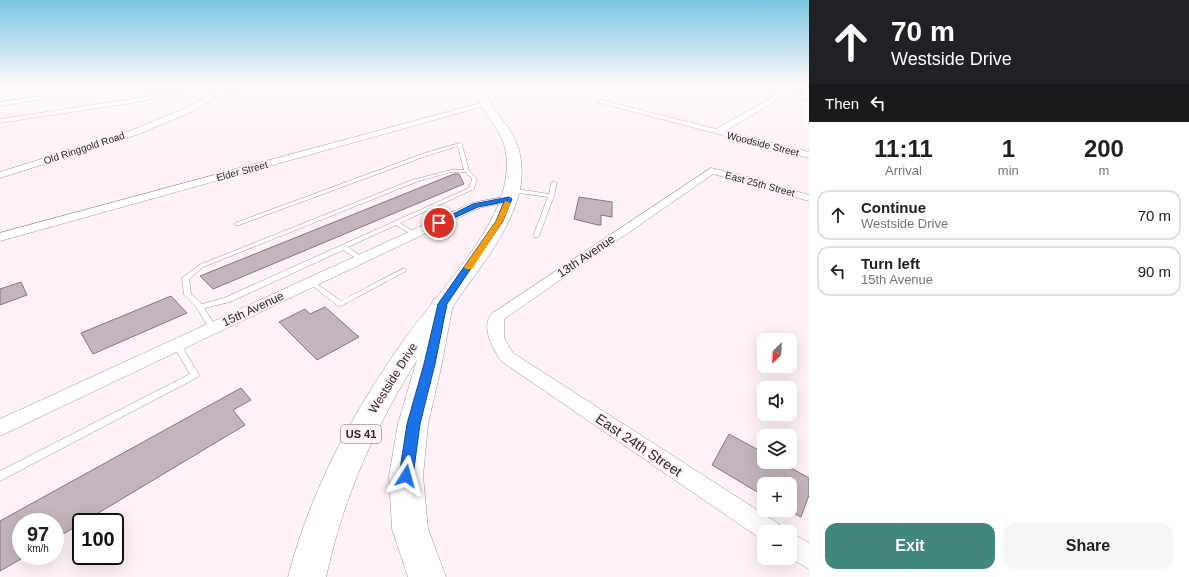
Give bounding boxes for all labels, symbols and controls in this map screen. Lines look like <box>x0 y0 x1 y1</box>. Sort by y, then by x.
icon: ahead <box>825 16 877 68</box>
text: 70 m <box>891 16 955 47</box>
text: Westside Drive <box>891 49 1012 69</box>
icon: left <box>867 92 889 114</box>
text: Then <box>825 95 859 112</box>
street label: Old Ringgold Road <box>42 130 126 166</box>
street label: Woodside Street <box>726 130 800 158</box>
text: 11:11 <box>874 135 933 162</box>
text: 1 <box>1002 135 1015 162</box>
text: 200 <box>1084 135 1124 162</box>
street label: Elder Street <box>215 159 269 183</box>
text: Arrival <box>885 163 922 178</box>
text: min <box>998 163 1019 178</box>
text: m <box>1098 163 1109 178</box>
street label: East 25th Street <box>724 169 796 199</box>
text: Continue <box>861 199 926 216</box>
icon: ahead <box>827 204 849 226</box>
pin <box>422 206 456 240</box>
text: 70 m <box>1138 207 1171 224</box>
icon: arrive <box>428 212 450 234</box>
text: Westside Drive <box>861 216 948 231</box>
street label: 13th Avenue <box>555 231 618 280</box>
text: Turn left <box>861 255 920 272</box>
icon: left <box>827 260 849 282</box>
text: 90 m <box>1138 263 1171 280</box>
text: 15th Avenue <box>861 272 933 287</box>
street label: 15th Avenue <box>220 288 286 329</box>
north arrow <box>757 333 797 373</box>
map controls <box>757 333 797 565</box>
street label: Westside Drive <box>366 340 420 416</box>
button: sound <box>757 381 797 421</box>
street label: East 24th Street <box>593 410 685 480</box>
road number: US 41 <box>341 425 381 443</box>
button: layers <box>757 429 797 469</box>
position arrow <box>385 455 427 497</box>
button: + <box>757 477 797 517</box>
speed limit sign: 100 <box>72 513 124 565</box>
text: 97 <box>27 523 49 545</box>
button: Exit <box>825 523 995 569</box>
button: Share <box>1003 523 1173 569</box>
button: − <box>757 525 797 565</box>
text: km/h <box>27 543 49 554</box>

